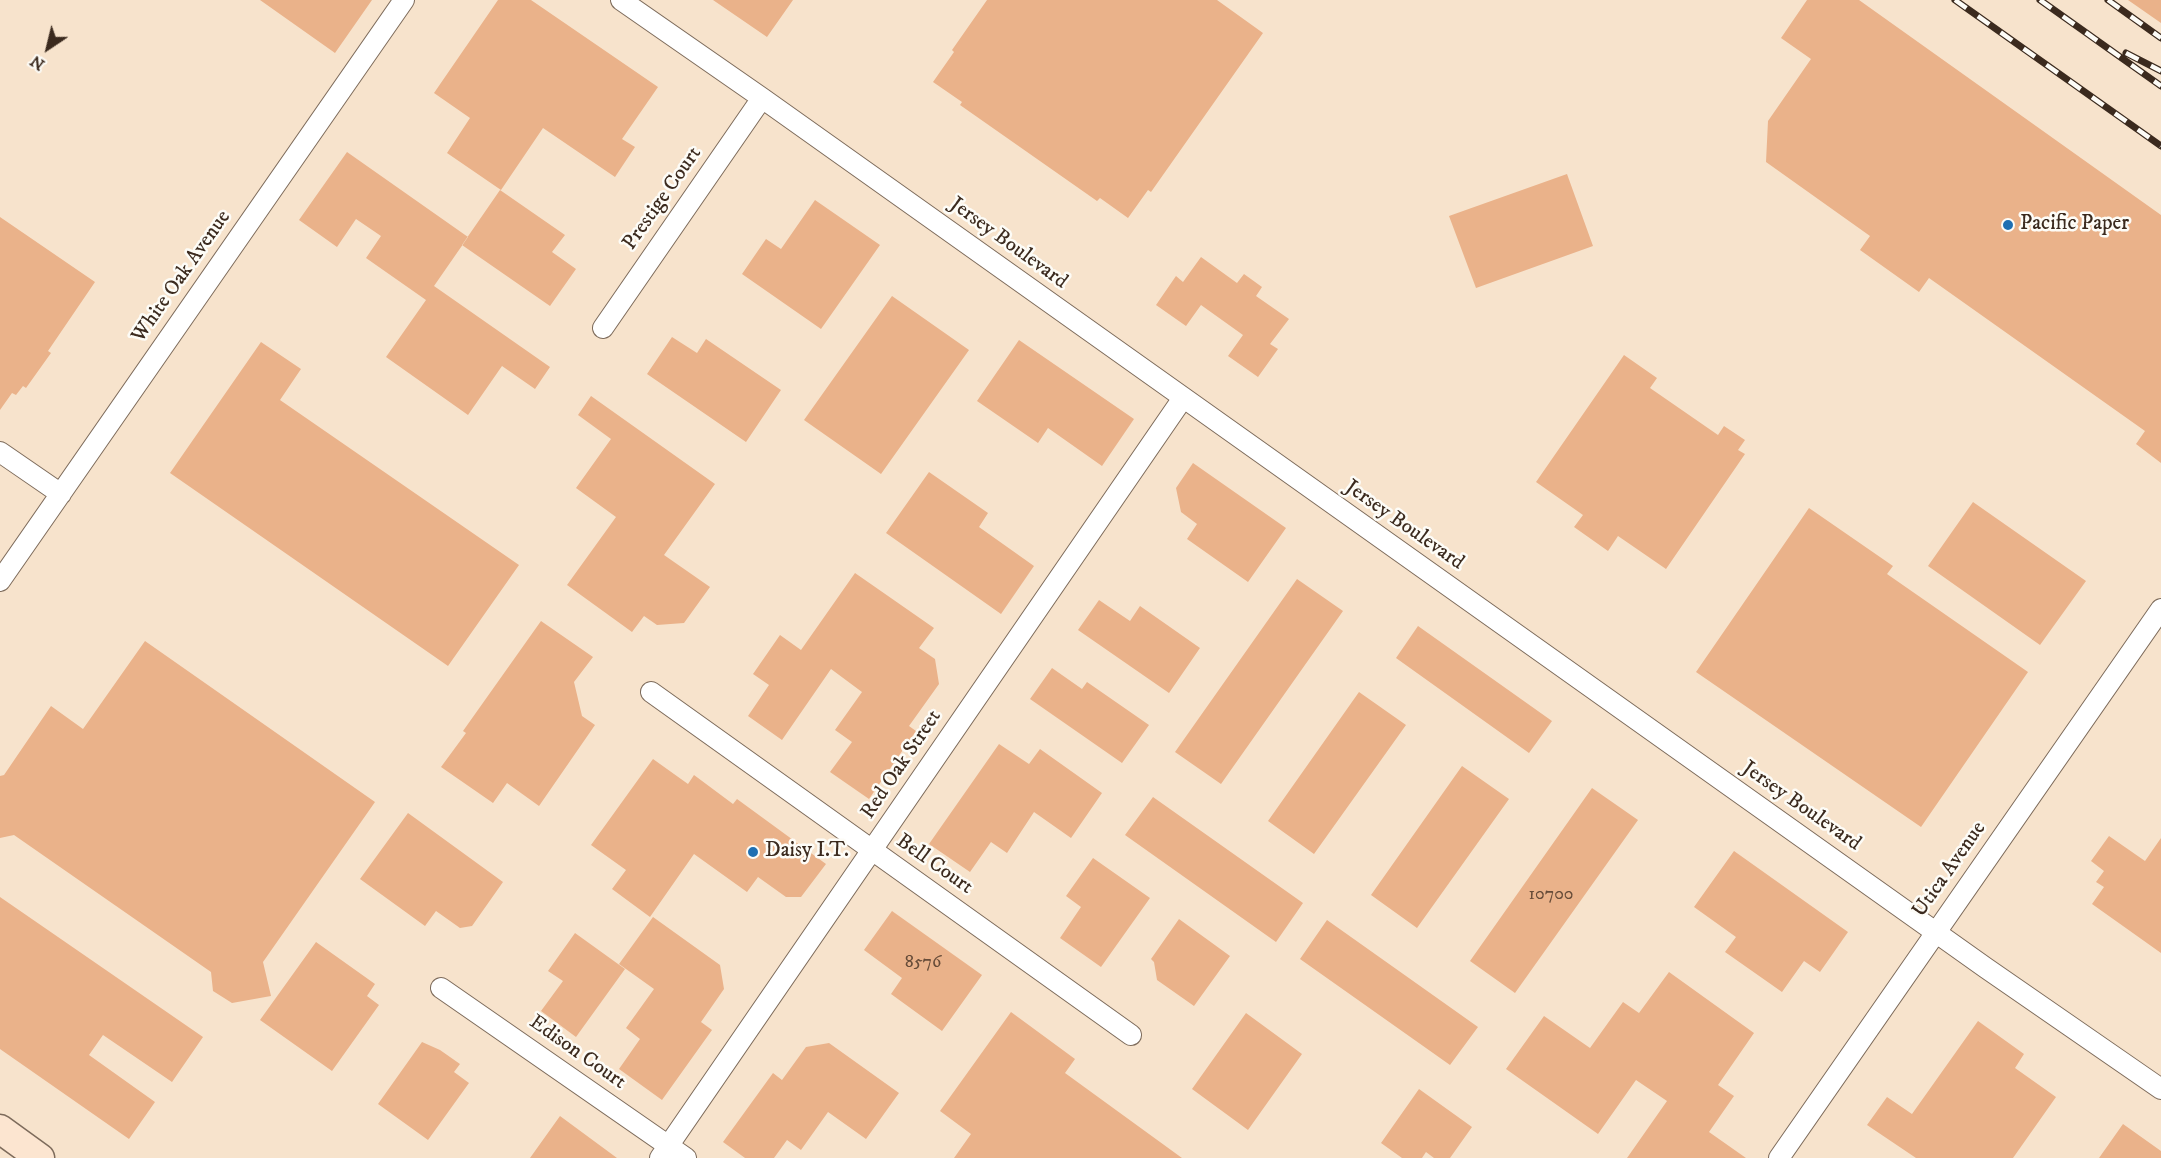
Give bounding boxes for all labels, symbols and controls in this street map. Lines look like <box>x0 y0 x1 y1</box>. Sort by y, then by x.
north arrow <box>18 18 78 78</box>
text: N <box>27 51 49 75</box>
street label: Prestige Court <box>618 143 708 255</box>
street label: Jersey Boulevard <box>944 193 1072 295</box>
street label: White Oak Avenue <box>127 206 237 348</box>
place label: Pacific Paper <box>2020 212 2129 238</box>
marker: Pacific Paper <box>2001 218 2015 232</box>
street label: Jersey Boulevard <box>1340 476 1468 576</box>
street label: Red Oak Street <box>856 706 948 824</box>
street label: Jersey Boulevard <box>1737 757 1865 857</box>
street label: Utica Avenue <box>1908 817 1992 923</box>
street label: Bell Court <box>891 829 977 901</box>
place label: Daisy I.T. <box>765 839 849 865</box>
marker: Daisy I.T. <box>746 845 760 859</box>
house number: 10700 <box>1528 884 1574 906</box>
house number: 8576 <box>905 952 941 974</box>
street label: Edison Court <box>524 1010 630 1096</box>

